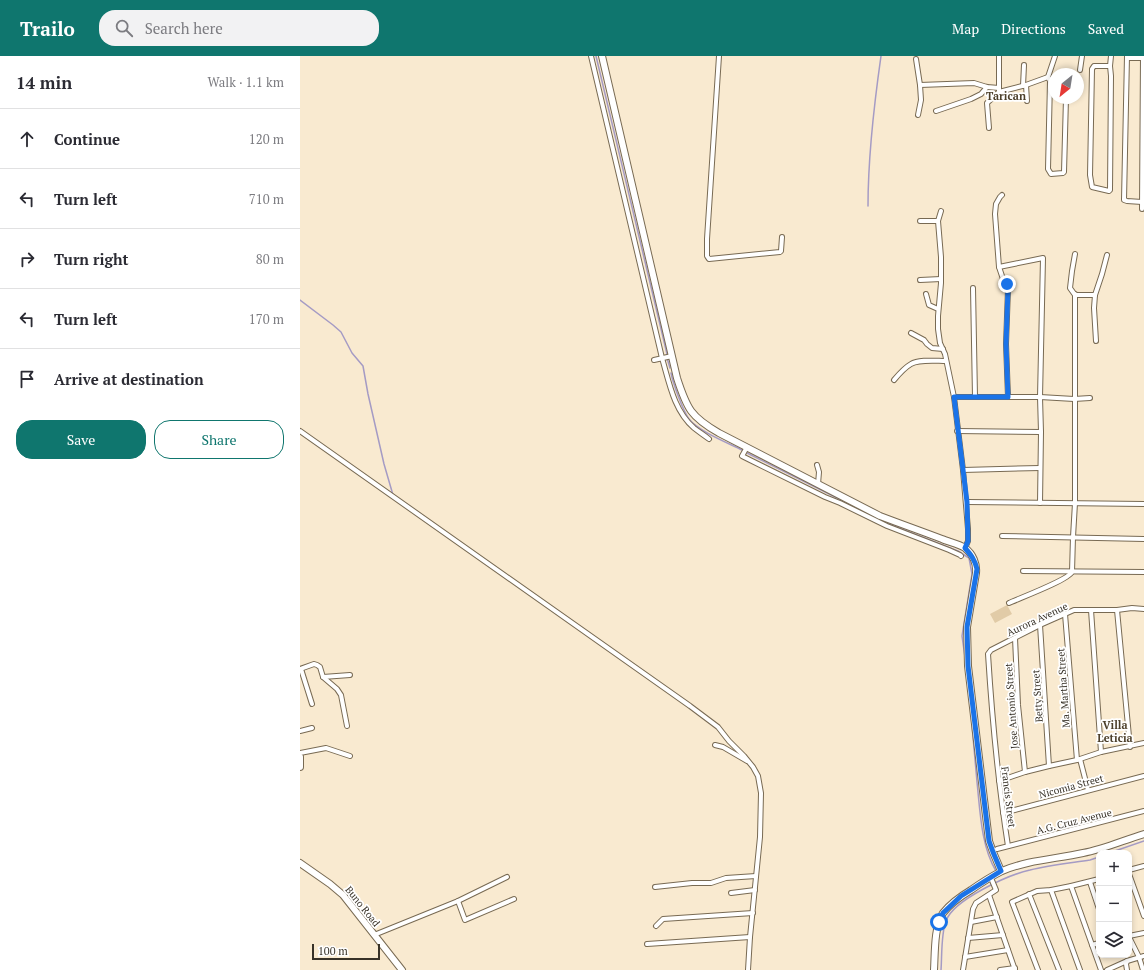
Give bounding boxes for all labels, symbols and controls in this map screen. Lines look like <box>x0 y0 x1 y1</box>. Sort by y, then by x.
search box <box>99 10 379 46</box>
text: Trailo <box>20 16 75 41</box>
icon: search <box>113 17 135 39</box>
text: Search here <box>145 18 223 38</box>
text: Map <box>952 19 979 38</box>
text: Directions <box>1001 19 1066 38</box>
text: Saved <box>1088 19 1124 38</box>
north arrow <box>1048 68 1084 104</box>
text: 14 min <box>16 71 72 94</box>
text: Walk · 1.1 km <box>208 73 284 91</box>
district label: Tarican <box>986 89 1026 103</box>
icon: ahead <box>16 128 38 150</box>
text: Continue <box>54 129 120 149</box>
text: 120 m <box>249 130 284 148</box>
icon: left <box>16 188 38 210</box>
text: Turn left <box>54 189 118 209</box>
text: 710 m <box>249 190 284 208</box>
icon: right <box>16 248 38 270</box>
text: Turn right <box>54 249 129 269</box>
text: 80 m <box>256 250 284 268</box>
route end <box>998 275 1016 293</box>
icon: left <box>16 308 38 330</box>
text: Turn left <box>54 309 118 329</box>
text: 170 m <box>249 310 284 328</box>
icon: arrive <box>16 368 38 390</box>
text: Arrive at destination <box>54 369 204 389</box>
button: Save <box>16 420 146 459</box>
button: Share <box>154 420 284 459</box>
street label: Aurora Avenue <box>1005 600 1070 639</box>
street label: Ma. Martha Street <box>1054 647 1073 728</box>
street label: Jose Antonio Street <box>1002 662 1021 749</box>
street label: Betty Street <box>1029 669 1046 723</box>
district label: Villa Leticia <box>1097 718 1133 745</box>
street label: Francis Street <box>998 766 1019 829</box>
street label: Nicomia Street <box>1038 772 1105 801</box>
street label: A.G. Cruz Avenue <box>1035 806 1113 837</box>
map controls <box>1096 850 1132 958</box>
button: + <box>1096 850 1132 886</box>
street label: Buno Road <box>342 884 383 929</box>
button: − <box>1096 886 1132 922</box>
route start <box>930 913 948 931</box>
button: layers <box>1096 922 1132 958</box>
scale bar <box>312 942 380 961</box>
text: 100 m <box>318 944 348 958</box>

